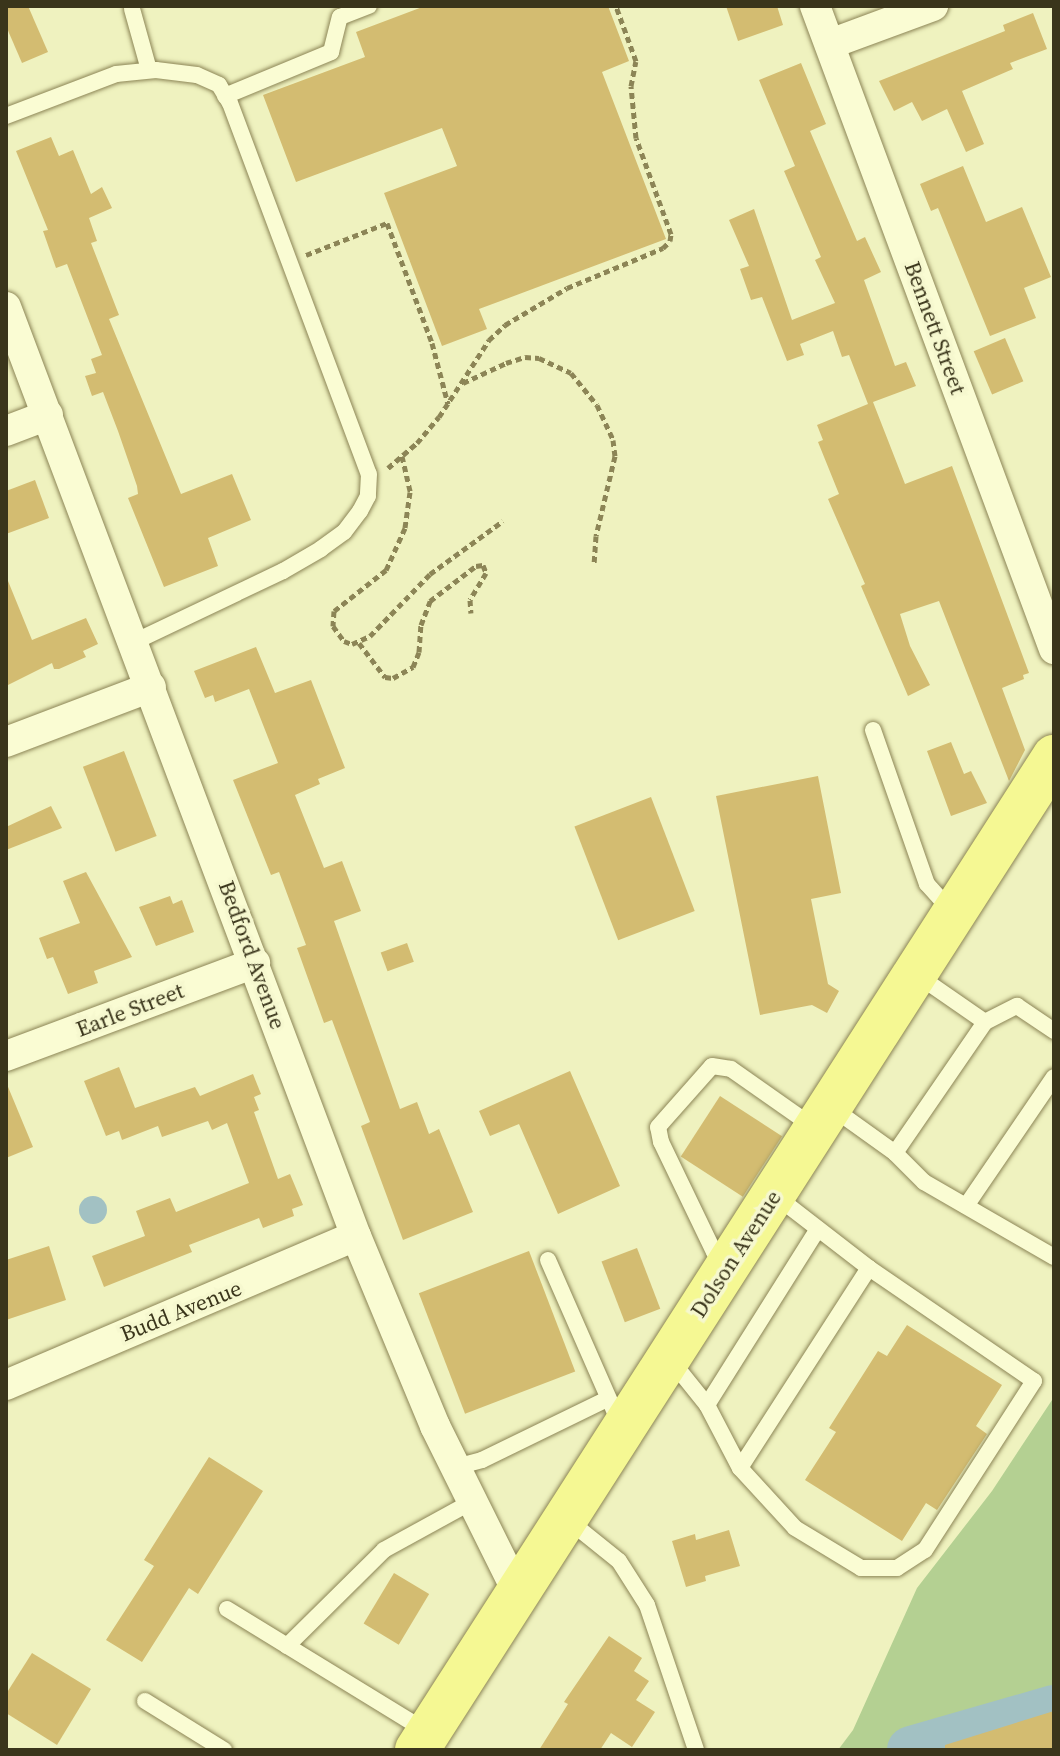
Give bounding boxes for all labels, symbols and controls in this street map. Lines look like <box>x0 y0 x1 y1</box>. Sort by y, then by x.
street label: Bennett Street <box>899 258 971 398</box>
street label: Bedford Avenue <box>213 877 291 1033</box>
street label: Earle Street <box>72 977 188 1043</box>
street label: Dolson Avenue <box>685 1185 787 1323</box>
street label: Budd Avenue <box>117 1275 245 1347</box>

